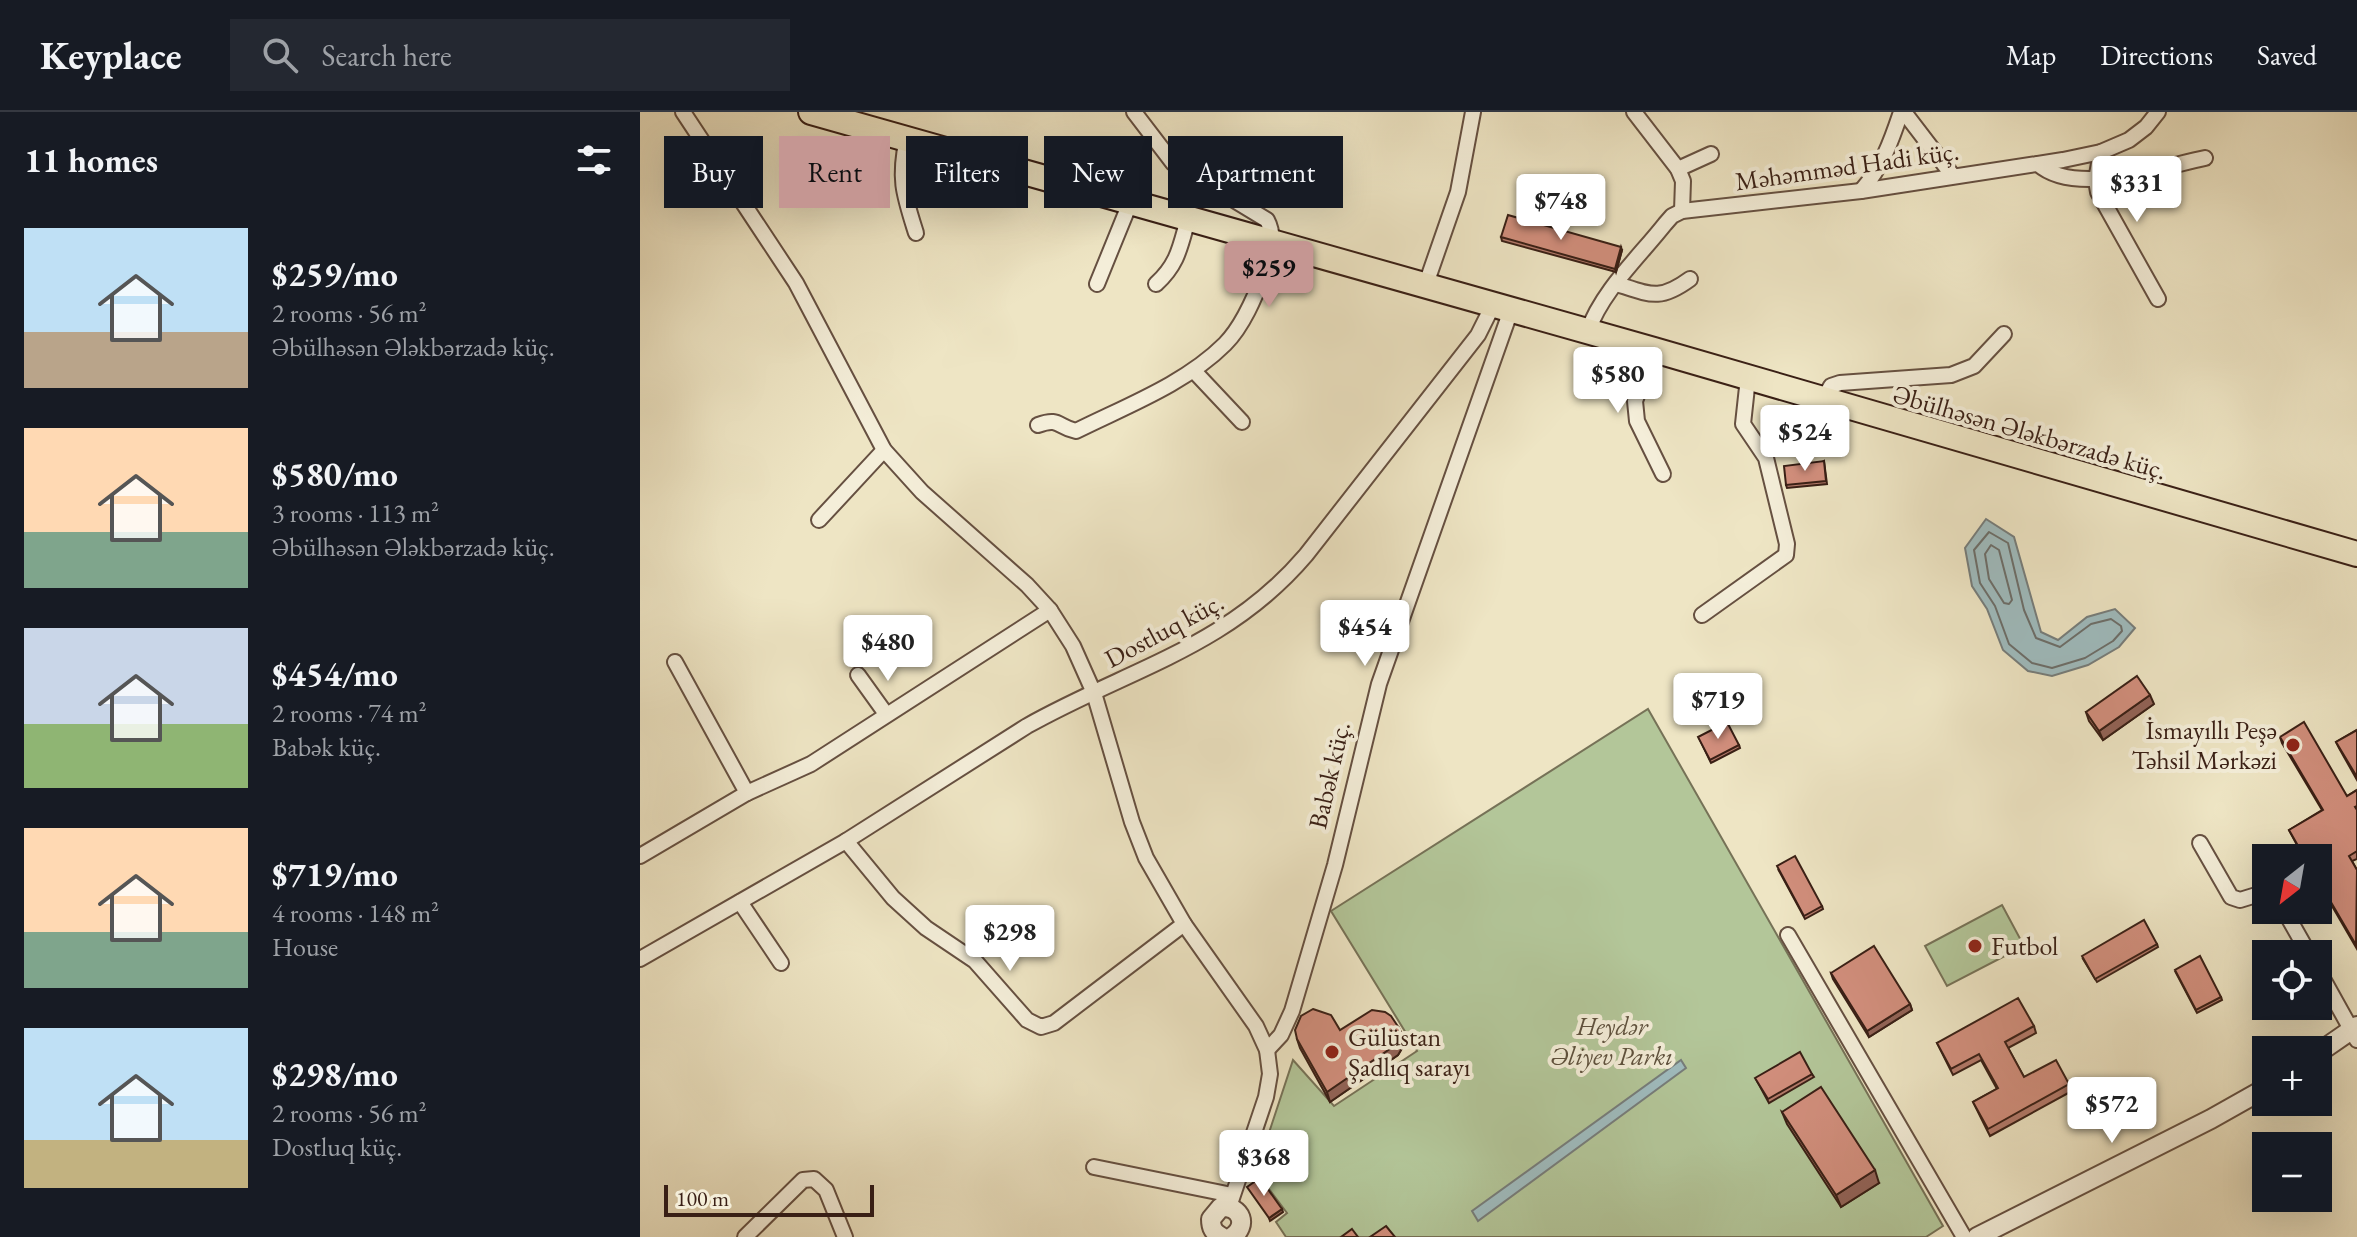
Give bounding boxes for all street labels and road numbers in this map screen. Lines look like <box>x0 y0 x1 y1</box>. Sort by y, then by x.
street label: Məhəmməd Hadi küç. <box>1733 133 1961 199</box>
street label: Əbülhəsən Ələkbərzadə küç. <box>1889 377 2171 487</box>
street label: Dostluq küç. <box>1099 584 1229 676</box>
street label: Babək küç. <box>1300 718 1358 832</box>

